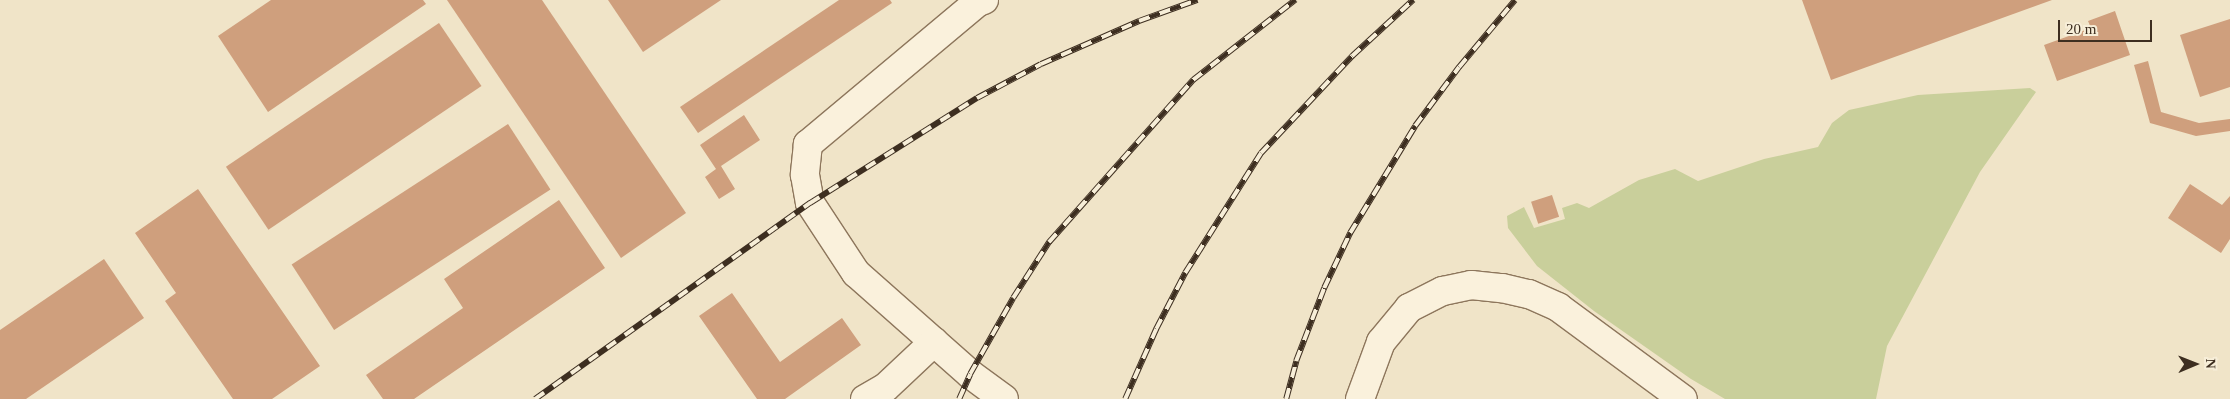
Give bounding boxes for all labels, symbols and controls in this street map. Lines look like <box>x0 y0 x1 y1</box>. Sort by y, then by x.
scale bar <box>2060 10 2154 42</box>
text: 20 m <box>2066 21 2096 37</box>
north arrow <box>2170 339 2220 389</box>
text: N <box>2203 359 2218 369</box>

